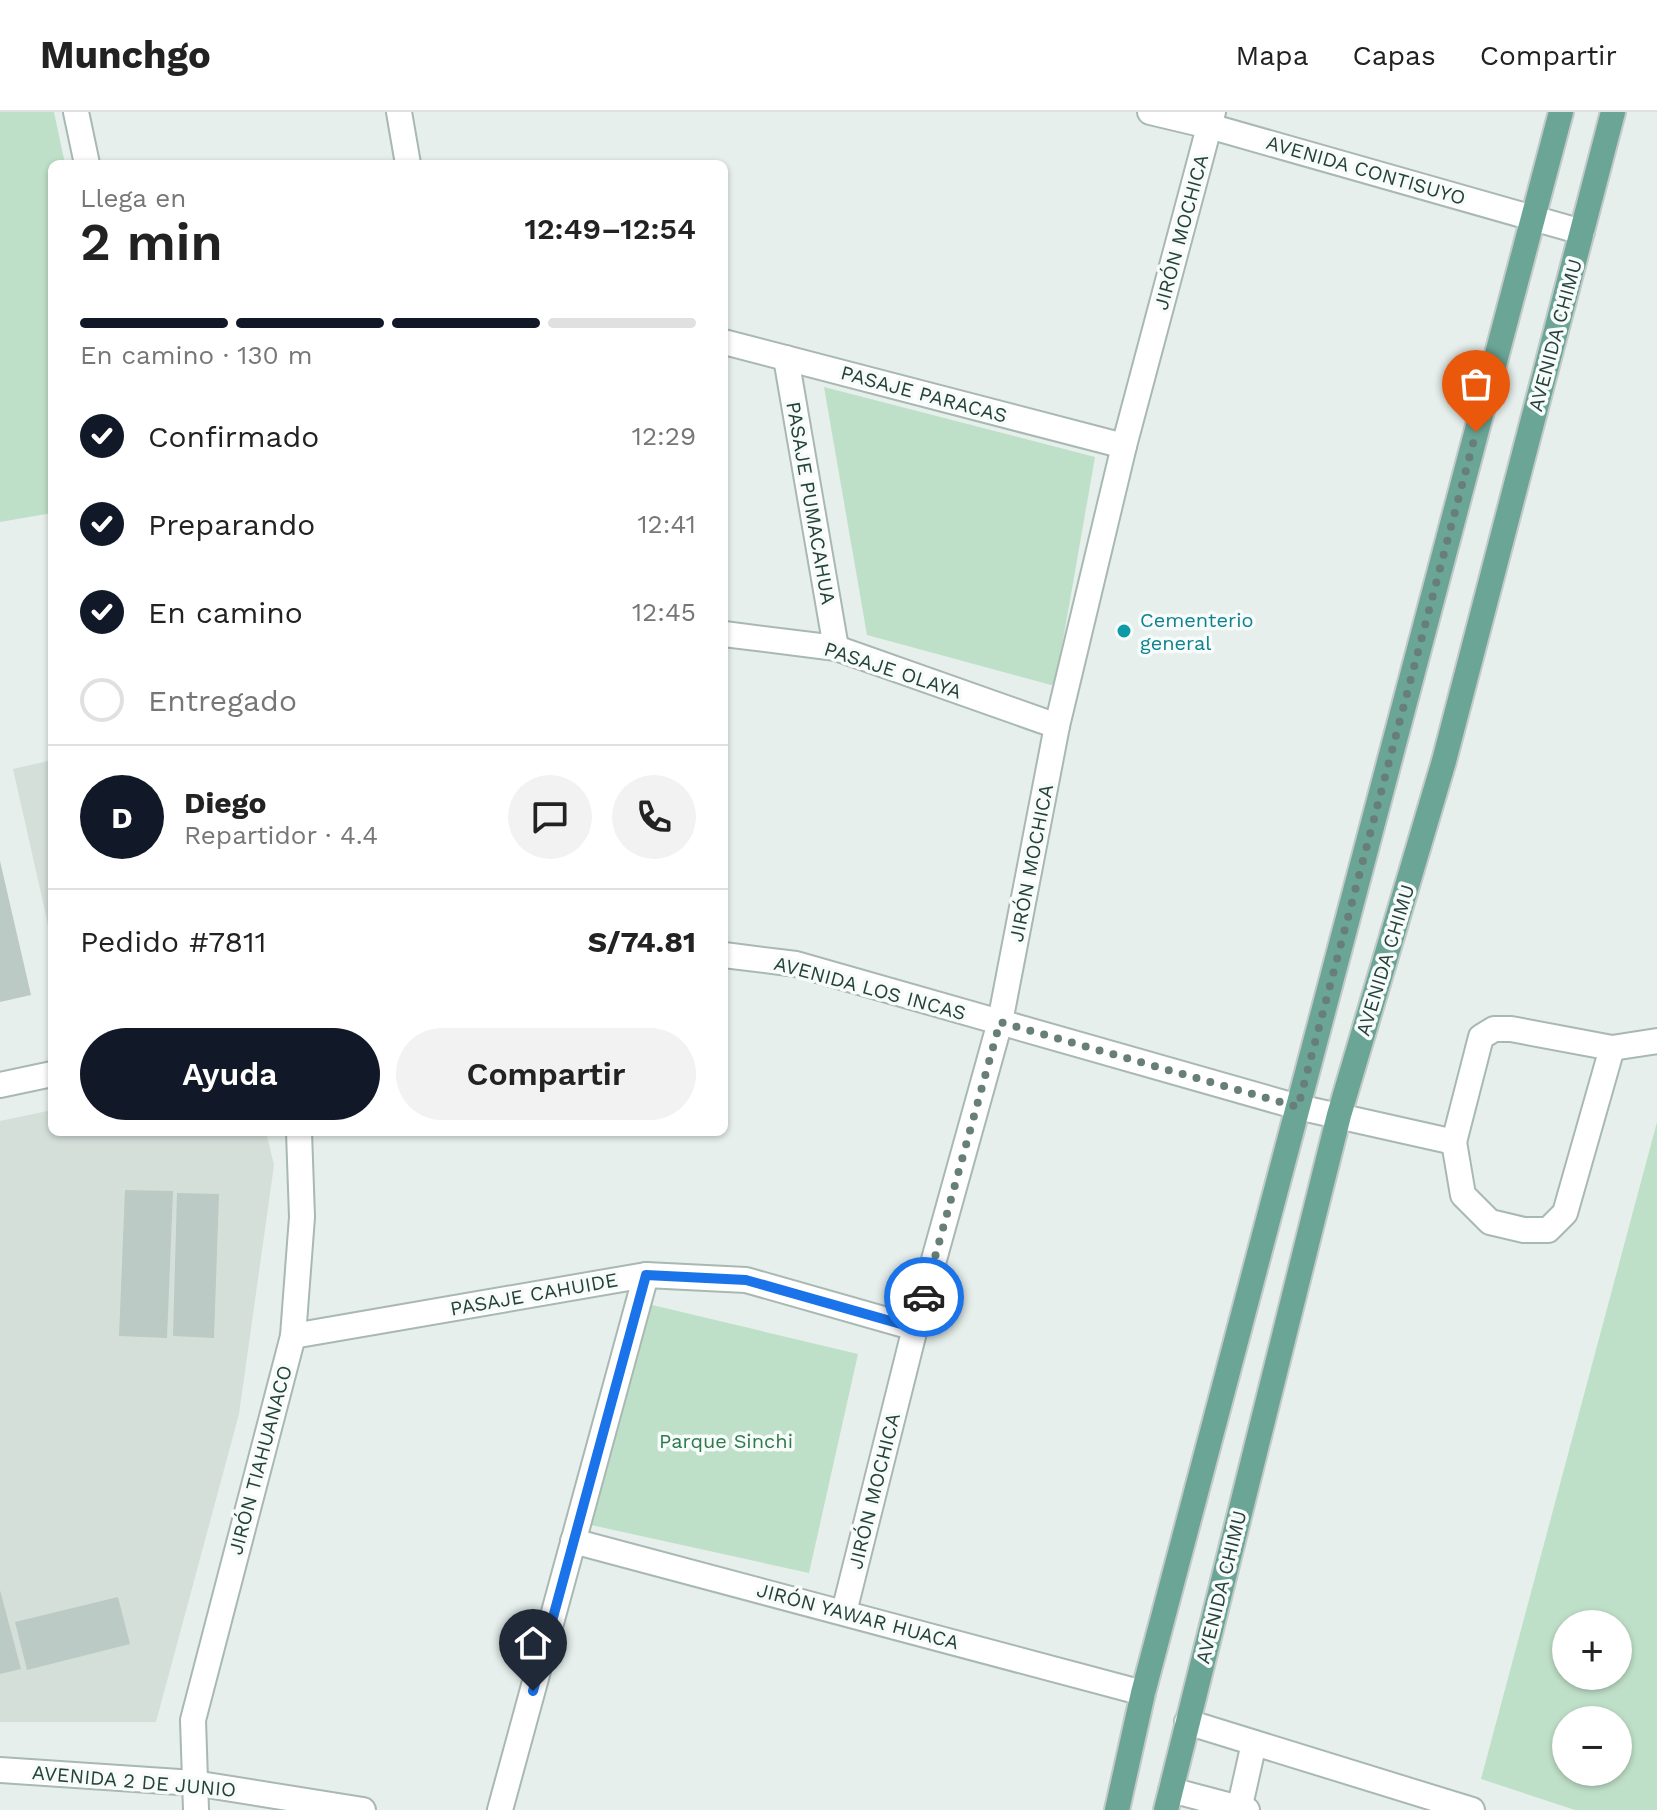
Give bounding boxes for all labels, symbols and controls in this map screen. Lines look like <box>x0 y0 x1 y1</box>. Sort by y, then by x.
text: Munchgo <box>40 33 211 77</box>
text: Mapa <box>1235 39 1308 72</box>
text: Capas <box>1352 39 1436 72</box>
text: Compartir <box>1480 39 1617 72</box>
street label: AVENIDA CONTISUYO <box>1264 130 1468 210</box>
street label: JIRÓN MOCHICA <box>1149 152 1213 312</box>
text: Llega en <box>80 183 186 213</box>
text: 12:49–12:54 <box>524 211 696 246</box>
text: 2 min <box>80 212 223 273</box>
street label: AVENIDA CHIMU <box>1523 256 1587 414</box>
text: En camino · 130 m <box>80 340 312 370</box>
pin <box>1442 350 1510 432</box>
street label: PASAJE PARACAS <box>838 360 1010 428</box>
icon: bag <box>1454 362 1498 406</box>
street label: PASAJE PUMACAHUA <box>781 400 841 606</box>
icon: check <box>80 414 124 458</box>
text: Confirmado <box>148 419 319 454</box>
text: 12:29 <box>632 421 696 451</box>
icon: check <box>80 502 124 546</box>
text: Preparando <box>148 507 315 542</box>
text: 12:41 <box>637 509 696 539</box>
icon: check <box>80 590 124 634</box>
text: En camino <box>148 595 303 630</box>
text: 12:45 <box>632 597 696 627</box>
place label: Cementerio general <box>1140 608 1254 655</box>
marker: Cementerio general <box>1115 622 1133 640</box>
street label: PASAJE OLAYA <box>821 636 965 704</box>
text: Entregado <box>148 683 297 718</box>
button: chat <box>508 775 592 859</box>
button: phone <box>612 775 696 859</box>
street label: JIRÓN MOCHICA <box>1004 782 1058 944</box>
text: Diego <box>184 785 266 820</box>
text: D <box>111 800 133 835</box>
text: Repartidor · 4.4 <box>184 820 378 850</box>
street label: AVENIDA CHIMU <box>1351 881 1419 1039</box>
text: Pedido #7811 <box>80 924 266 959</box>
text: S/74.81 <box>588 924 696 959</box>
street label: AVENIDA LOS INCAS <box>771 951 969 1025</box>
button: Ayuda <box>80 1028 380 1120</box>
button: Compartir <box>396 1028 696 1120</box>
courier <box>884 1257 964 1337</box>
street label: PASAJE CAHUIDE <box>448 1267 620 1321</box>
icon: car <box>902 1275 946 1319</box>
street label: JIRÓN TIAHUANACO <box>223 1363 297 1557</box>
street label: JIRÓN MOCHICA <box>843 1410 905 1572</box>
park label: Parque Sinchi <box>659 1429 793 1453</box>
street label: AVENIDA CHIMU <box>1190 1508 1252 1666</box>
street label: JIRÓN YAWAR HUACA <box>754 1577 962 1655</box>
pin <box>499 1609 567 1691</box>
map controls <box>1552 1610 1632 1786</box>
button: + <box>1552 1610 1632 1690</box>
icon: home <box>511 1621 555 1665</box>
button: − <box>1552 1706 1632 1786</box>
street label: AVENIDA 2 DE JUNIO <box>31 1760 237 1802</box>

